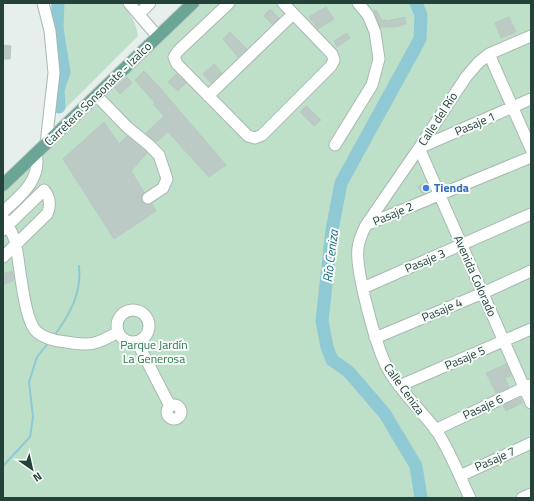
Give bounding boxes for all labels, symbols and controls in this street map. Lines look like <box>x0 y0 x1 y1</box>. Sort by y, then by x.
street label: Carretera Sonsonate - Izalco <box>40 37 156 150</box>
street label: Calle del Río <box>413 88 462 149</box>
street label: Pasaje 1 <box>451 106 498 141</box>
place label: Tienda <box>434 178 469 197</box>
marker: Tienda <box>421 183 431 193</box>
street label: Pasaje 2 <box>369 196 416 231</box>
water label: Río Ceniza <box>317 227 343 283</box>
street label: Avenida Colorado <box>449 232 502 320</box>
street label: Pasaje 3 <box>401 243 448 278</box>
street label: Pasaje 4 <box>418 292 465 327</box>
park label: Parque Jardín La Generosa <box>120 335 188 368</box>
street label: Pasaje 5 <box>441 340 488 375</box>
street label: Calle Ceniza <box>379 359 430 418</box>
street label: Pasaje 6 <box>459 389 506 424</box>
street label: Pasaje 7 <box>471 441 518 476</box>
north arrow <box>12 449 52 489</box>
text: N <box>30 469 45 486</box>

